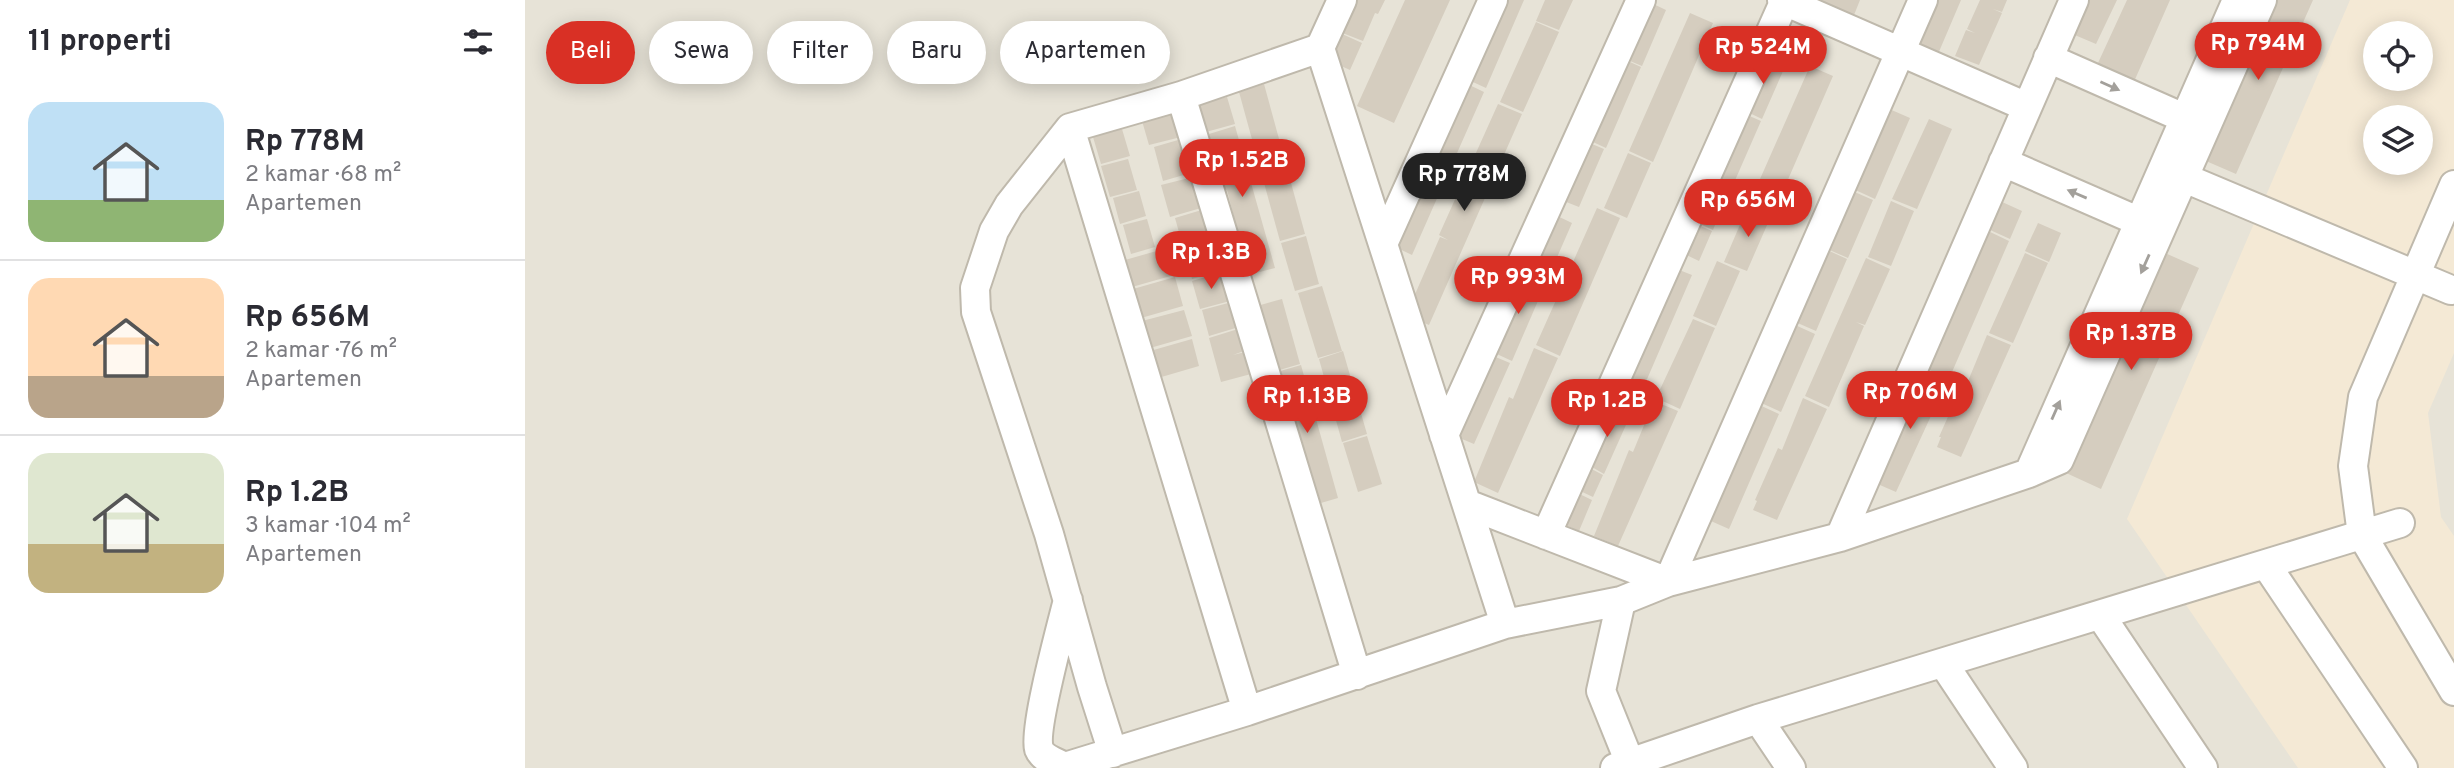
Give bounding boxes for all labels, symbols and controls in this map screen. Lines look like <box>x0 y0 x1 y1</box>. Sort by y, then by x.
chip: Beli <box>546 21 635 84</box>
chip: Sewa <box>649 21 753 84</box>
chip: Filter <box>767 21 873 84</box>
chip: Baru <box>887 21 986 84</box>
chip: Apartemen <box>1000 21 1170 84</box>
map controls <box>2363 21 2433 175</box>
button: locate <box>2363 21 2433 91</box>
pin: Rp 794M <box>2193 22 2323 82</box>
icon: filters <box>459 23 497 61</box>
text: 11 properti <box>28 24 172 61</box>
pin: Rp 524M <box>1698 27 1828 86</box>
text: Rp 794M <box>2211 30 2305 59</box>
text: Rp 524M <box>1715 34 1811 63</box>
one-way arrow <box>2100 81 2121 92</box>
button: layers <box>2363 105 2433 175</box>
text: Rp 778M <box>245 124 365 161</box>
icon: home <box>84 130 168 214</box>
pin: Rp 1.52B <box>1170 140 1314 199</box>
text: Rp 1.52B <box>1195 147 1289 176</box>
pin: Rp 778M <box>1399 154 1529 213</box>
text: 2 kamar · 68 m² <box>245 161 401 190</box>
text: Rp 778M <box>1418 161 1510 190</box>
pin: Rp 656M <box>1683 180 1813 239</box>
text: Rp 656M <box>1700 187 1796 216</box>
one-way arrow <box>2066 188 2087 199</box>
text: Apartemen <box>245 190 362 219</box>
pin: Rp 1.3B <box>1146 232 1276 291</box>
text: Rp 1.3B <box>1171 239 1251 268</box>
one-way arrow <box>2139 254 2151 274</box>
pin: Rp 993M <box>1453 256 1583 316</box>
text: Rp 993M <box>1470 264 1566 293</box>
text: Rp 656M <box>245 300 370 337</box>
icon: home <box>84 306 168 390</box>
pin: Rp 1.37B <box>2059 312 2203 372</box>
text: Rp 1.37B <box>2085 320 2177 349</box>
text: 2 kamar · 76 m² <box>245 337 397 366</box>
text: Apartemen <box>245 366 362 395</box>
pin: Rp 706M <box>1845 372 1975 431</box>
pin: Rp 1.13B <box>1235 376 1379 435</box>
text: Rp 706M <box>1862 379 1958 408</box>
pin: Rp 1.2B <box>1542 380 1672 439</box>
text: Rp 1.13B <box>1263 383 1351 412</box>
text: Rp 1.2B <box>1567 387 1647 416</box>
one-way arrow <box>2050 400 2062 420</box>
text: Rp 1.2B <box>245 475 349 512</box>
icon: home <box>84 481 168 565</box>
text: 3 kamar · 104 m² <box>245 512 411 541</box>
text: Apartemen <box>245 541 362 570</box>

